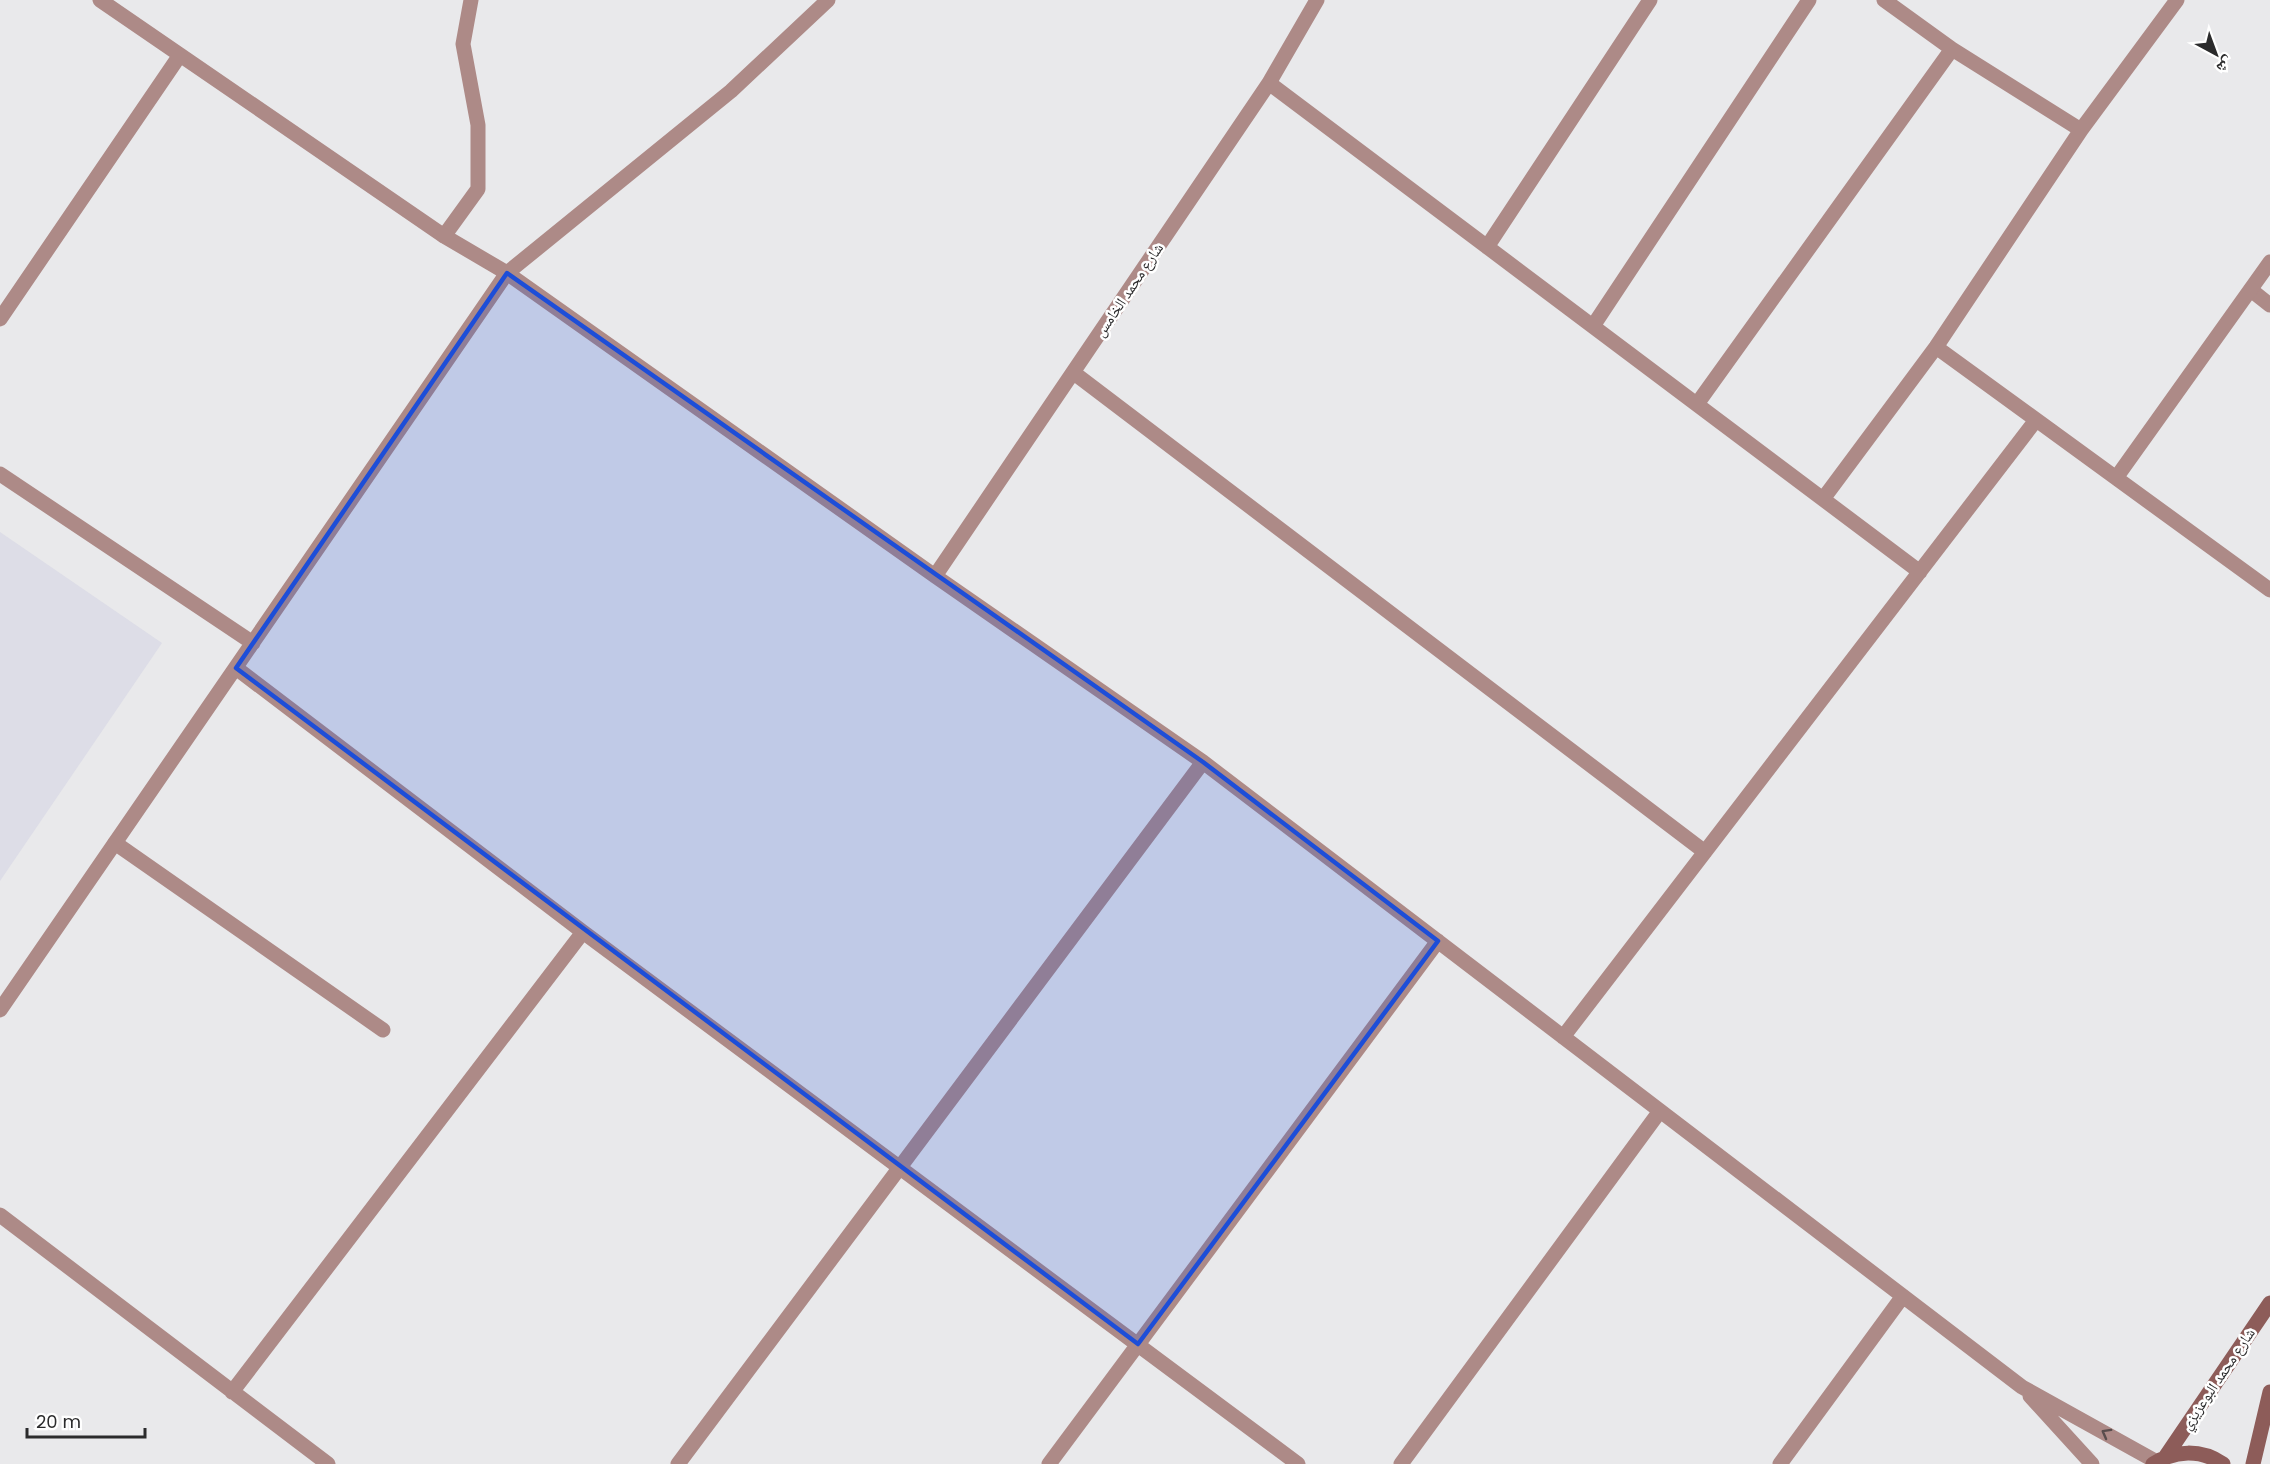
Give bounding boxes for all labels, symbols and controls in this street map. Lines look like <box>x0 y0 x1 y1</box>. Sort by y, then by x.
north arrow <box>2186 24 2246 84</box>
text: ش <box>2212 51 2239 79</box>
street label: شارع محمد الخامس <box>1089 238 1168 341</box>
street label: شارع محمد البوعزيزي <box>2176 1323 2261 1435</box>
scale bar <box>27 1401 146 1439</box>
text: 20 m <box>36 1409 81 1434</box>
one-way arrow <box>2102 1429 2112 1440</box>

